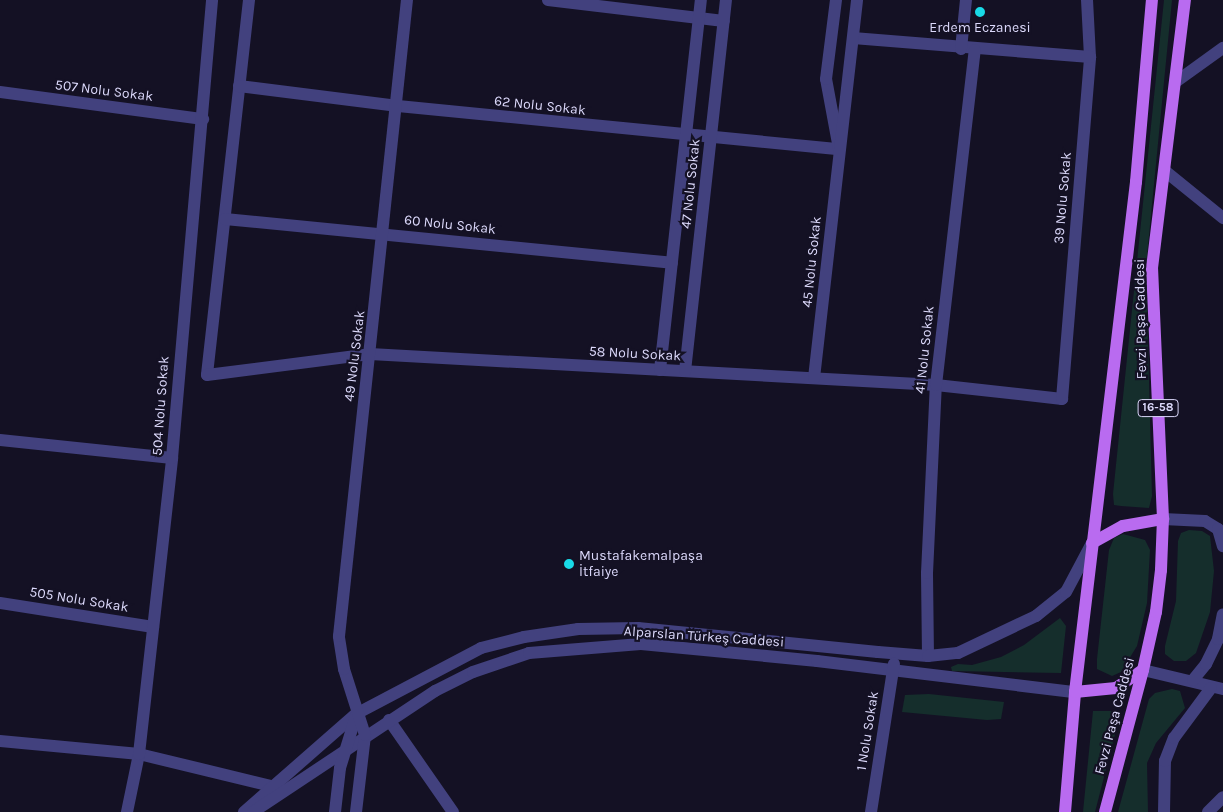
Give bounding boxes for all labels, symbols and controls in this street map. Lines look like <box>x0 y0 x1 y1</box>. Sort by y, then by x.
marker: Erdem Eczanesi <box>974 6 986 18</box>
place label: Erdem Eczanesi <box>929 20 1031 36</box>
street label: 507 Nolu Sokak <box>54 77 154 105</box>
street label: 62 Nolu Sokak <box>493 93 587 119</box>
street label: 47 Nolu Sokak <box>678 138 704 230</box>
street label: 39 Nolu Sokak <box>1051 151 1075 245</box>
street label: 60 Nolu Sokak <box>403 212 497 238</box>
street label: 45 Nolu Sokak <box>799 216 825 308</box>
street label: Fevzi Paşa Caddesi <box>1132 258 1150 380</box>
street label: 41 Nolu Sokak <box>912 305 938 395</box>
street label: 49 Nolu Sokak <box>341 309 369 403</box>
street label: 58 Nolu Sokak <box>588 343 682 365</box>
street label: 504 Nolu Sokak <box>149 356 173 456</box>
road number: 16-58 <box>1137 398 1179 418</box>
place label: Mustafakemalpaşa İtfaiye <box>579 548 703 580</box>
marker: Mustafakemalpaşa İtfaiye <box>563 558 575 570</box>
street label: 505 Nolu Sokak <box>28 584 130 616</box>
street label: Alparslan Türkeş Caddesi <box>623 623 785 651</box>
street label: Fevzi Paşa Caddesi <box>1091 656 1139 776</box>
street label: 1 Nolu Sokak <box>853 690 883 772</box>

